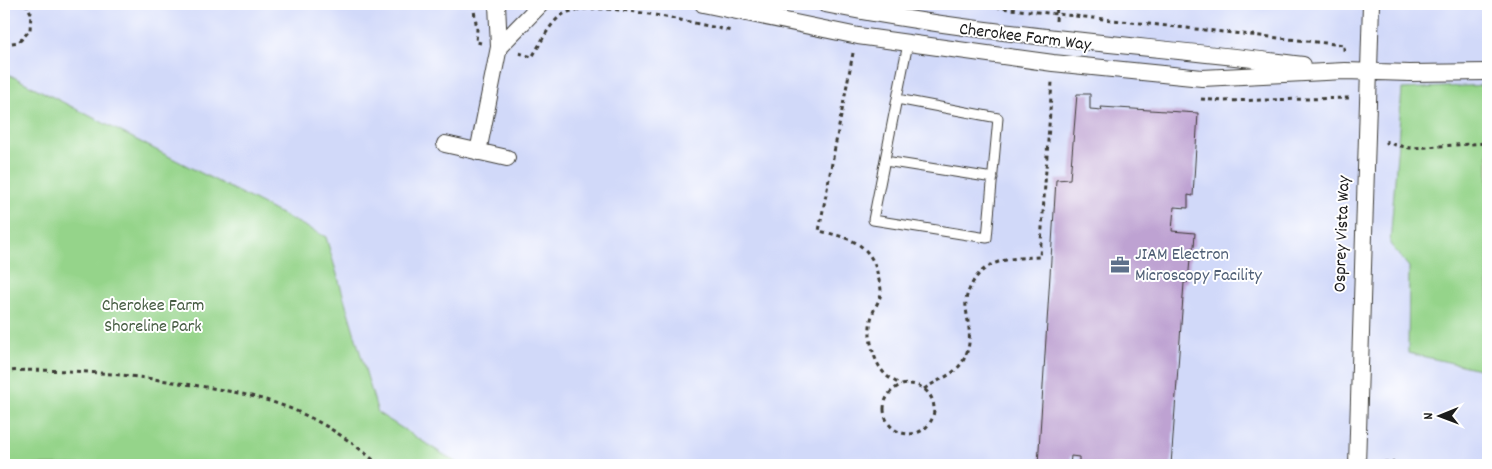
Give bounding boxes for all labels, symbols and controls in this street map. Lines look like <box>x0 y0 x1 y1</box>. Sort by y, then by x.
street label: Cherokee Farm Way <box>958 18 1093 59</box>
street label: Osprey Vista Way <box>1328 174 1358 293</box>
place label: JIAM Electron Microscopy Facility <box>1135 243 1263 289</box>
office icon: JIAM Electron Microscopy Facility <box>1109 254 1131 276</box>
park label: Cherokee Farm Shoreline Park <box>102 294 204 340</box>
north arrow <box>1414 392 1464 442</box>
text: N <box>1419 412 1439 420</box>

